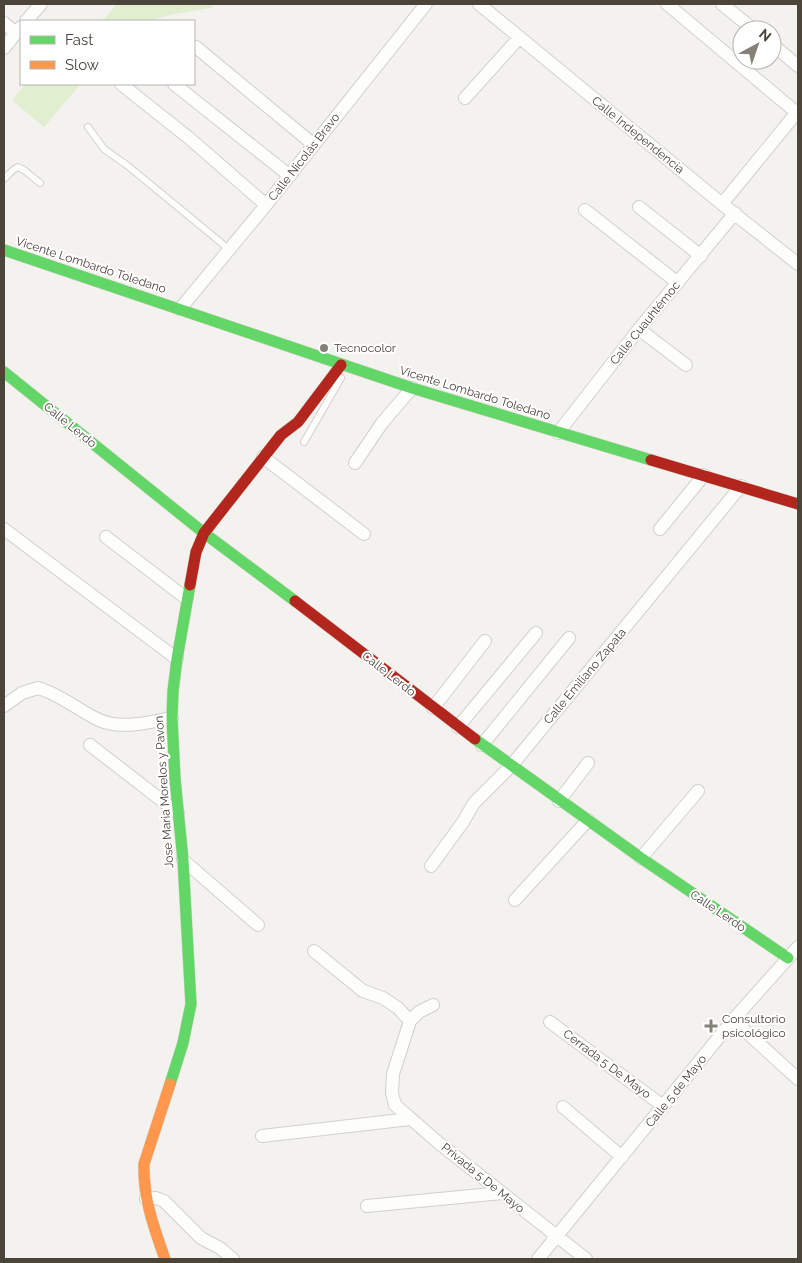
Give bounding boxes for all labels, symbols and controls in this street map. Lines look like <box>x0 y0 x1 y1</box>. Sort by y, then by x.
legend <box>20 20 195 85</box>
north arrow <box>732 20 782 70</box>
text: N <box>756 25 775 45</box>
text: Fast <box>65 31 93 49</box>
text: Slow <box>65 56 99 74</box>
street label: Calle Independencia <box>589 94 687 176</box>
street label: Calle Nicolás Bravo <box>265 110 343 204</box>
street label: Vicente Lombardo Toledano <box>14 234 168 296</box>
street label: Calle Cuauhtémoc <box>607 278 683 367</box>
place label: Tecnocolor <box>334 341 397 355</box>
marker: Tecnocolor <box>318 342 330 354</box>
street label: Vicente Lombardo Toledano <box>398 363 552 423</box>
street label: Calle Lerdo <box>41 399 99 451</box>
street label: Calle Emiliano Zapata <box>541 625 629 727</box>
street label: Calle Lerdo <box>359 649 419 699</box>
street label: Jose Maria Morelos y Pavon <box>152 715 176 869</box>
street label: Calle Lerdo <box>688 887 748 935</box>
place label: Consultorio psicológico <box>722 1012 786 1040</box>
marker: Consultorio psicológico <box>704 1019 718 1033</box>
street label: Cerrada 5 De Mayo <box>561 1027 653 1101</box>
street label: Calle 5 de Mayo <box>643 1052 709 1130</box>
street label: Privada 5 De Mayo <box>439 1140 527 1216</box>

